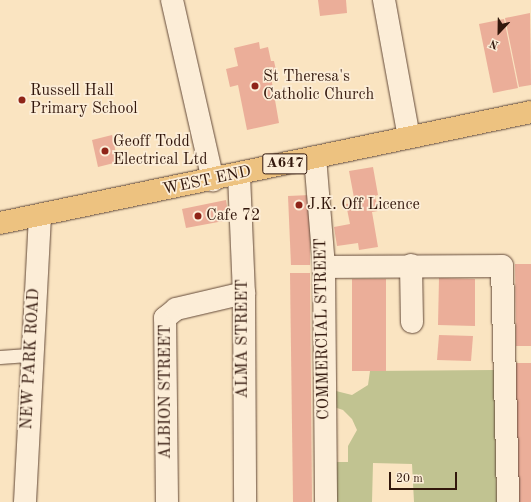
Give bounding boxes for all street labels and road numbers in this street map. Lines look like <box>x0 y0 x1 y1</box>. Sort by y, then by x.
road number: A647 <box>262 151 308 177</box>
street label: WEST END <box>161 162 253 200</box>
street label: COMMERCIAL STREET <box>312 238 334 420</box>
street label: ALMA STREET <box>233 279 253 399</box>
street label: NEW PARK ROAD <box>18 288 44 430</box>
street label: ALBION STREET <box>156 325 176 459</box>

